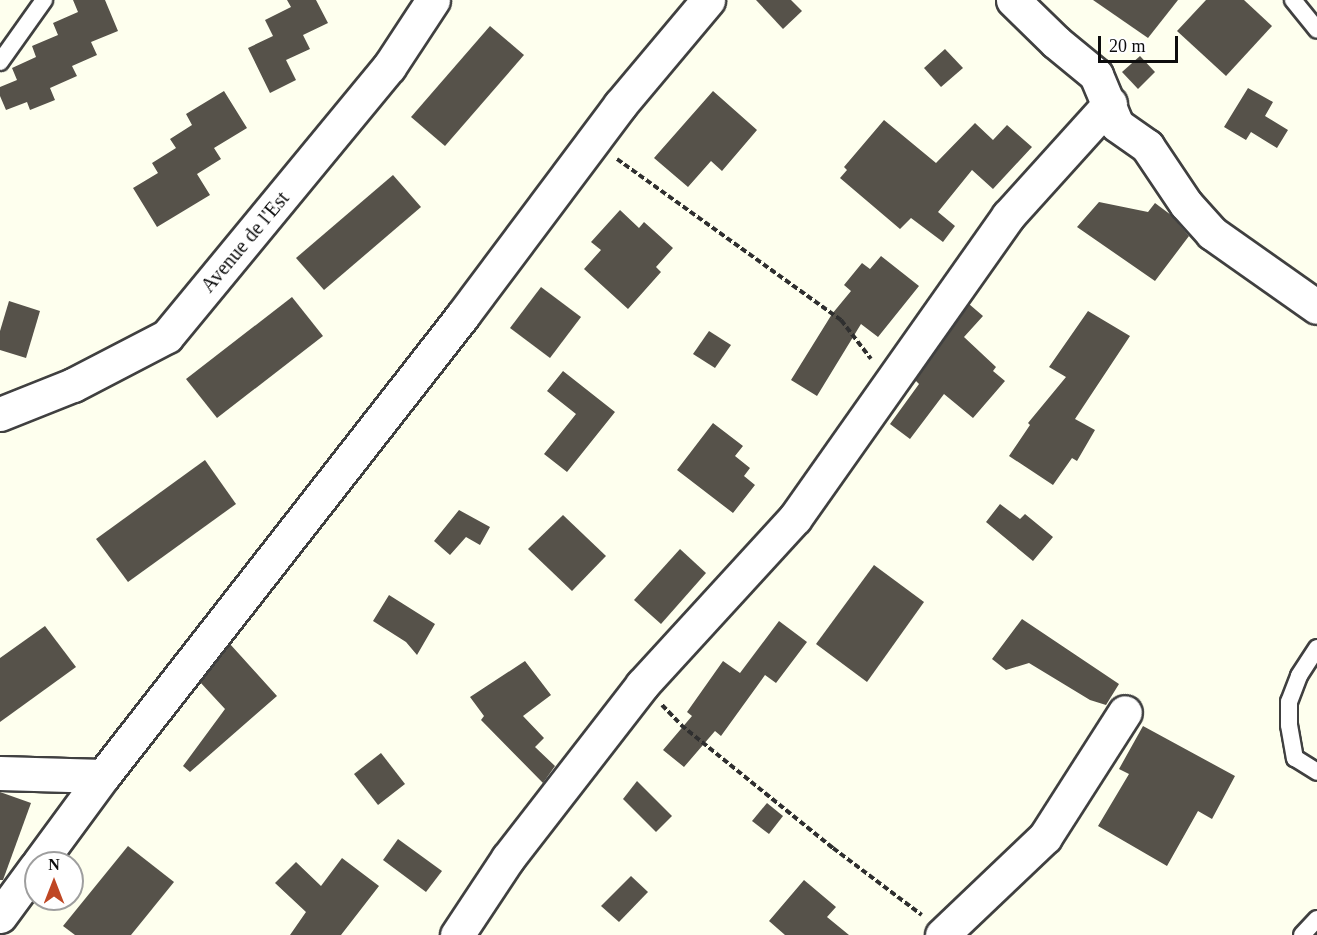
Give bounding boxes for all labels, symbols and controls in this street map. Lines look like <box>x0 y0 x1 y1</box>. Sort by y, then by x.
scale bar <box>1101 24 1180 62</box>
text: 20 m <box>1109 36 1146 56</box>
street label: Avenue de l'Est <box>196 187 294 297</box>
north arrow <box>24 851 84 911</box>
text: N <box>48 856 60 873</box>

